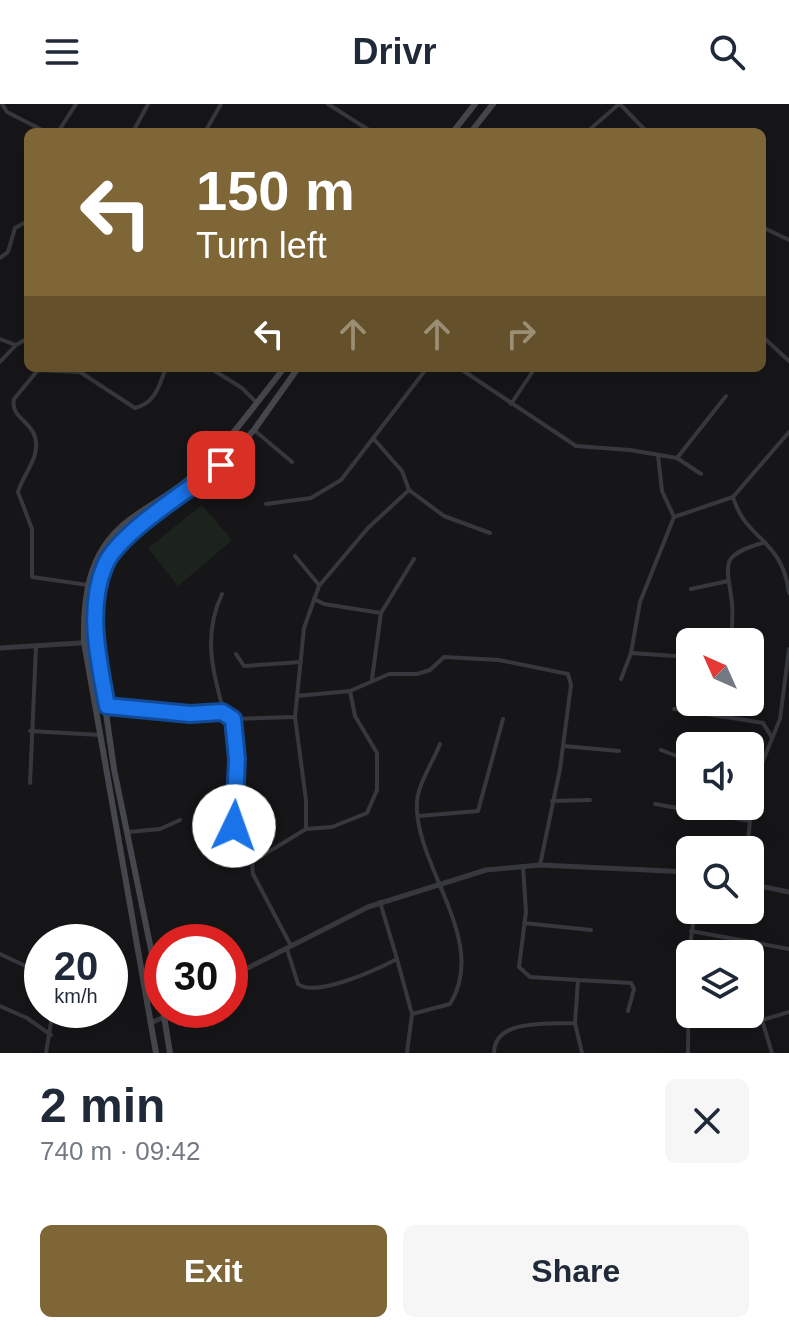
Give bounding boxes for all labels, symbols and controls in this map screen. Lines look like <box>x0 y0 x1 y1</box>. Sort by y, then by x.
icon: menu <box>40 30 84 74</box>
icon: search <box>705 30 749 74</box>
text: Drivr <box>352 31 437 72</box>
text: 150 m <box>196 159 355 222</box>
icon: left <box>64 160 168 264</box>
text: Turn left <box>196 225 327 266</box>
icon: left <box>247 312 291 356</box>
icon: ahead <box>331 312 375 356</box>
icon: ahead <box>415 312 459 356</box>
icon: right <box>499 312 543 356</box>
pin <box>187 431 255 499</box>
icon: arrive <box>199 443 243 487</box>
north arrow <box>676 628 764 716</box>
map controls <box>676 628 764 1028</box>
button: sound <box>676 732 764 820</box>
position arrow <box>192 784 276 868</box>
button: search <box>676 836 764 924</box>
speed limit sign: 30 <box>144 924 248 1028</box>
button: layers <box>676 940 764 1028</box>
text: 20 <box>54 944 98 988</box>
text: km/h <box>54 985 98 1007</box>
text: 2 min <box>40 1079 165 1132</box>
button: close <box>665 1079 749 1163</box>
text: 740 m · 09:42 <box>40 1136 200 1166</box>
button: Exit <box>40 1225 387 1317</box>
button: Share <box>403 1225 749 1317</box>

